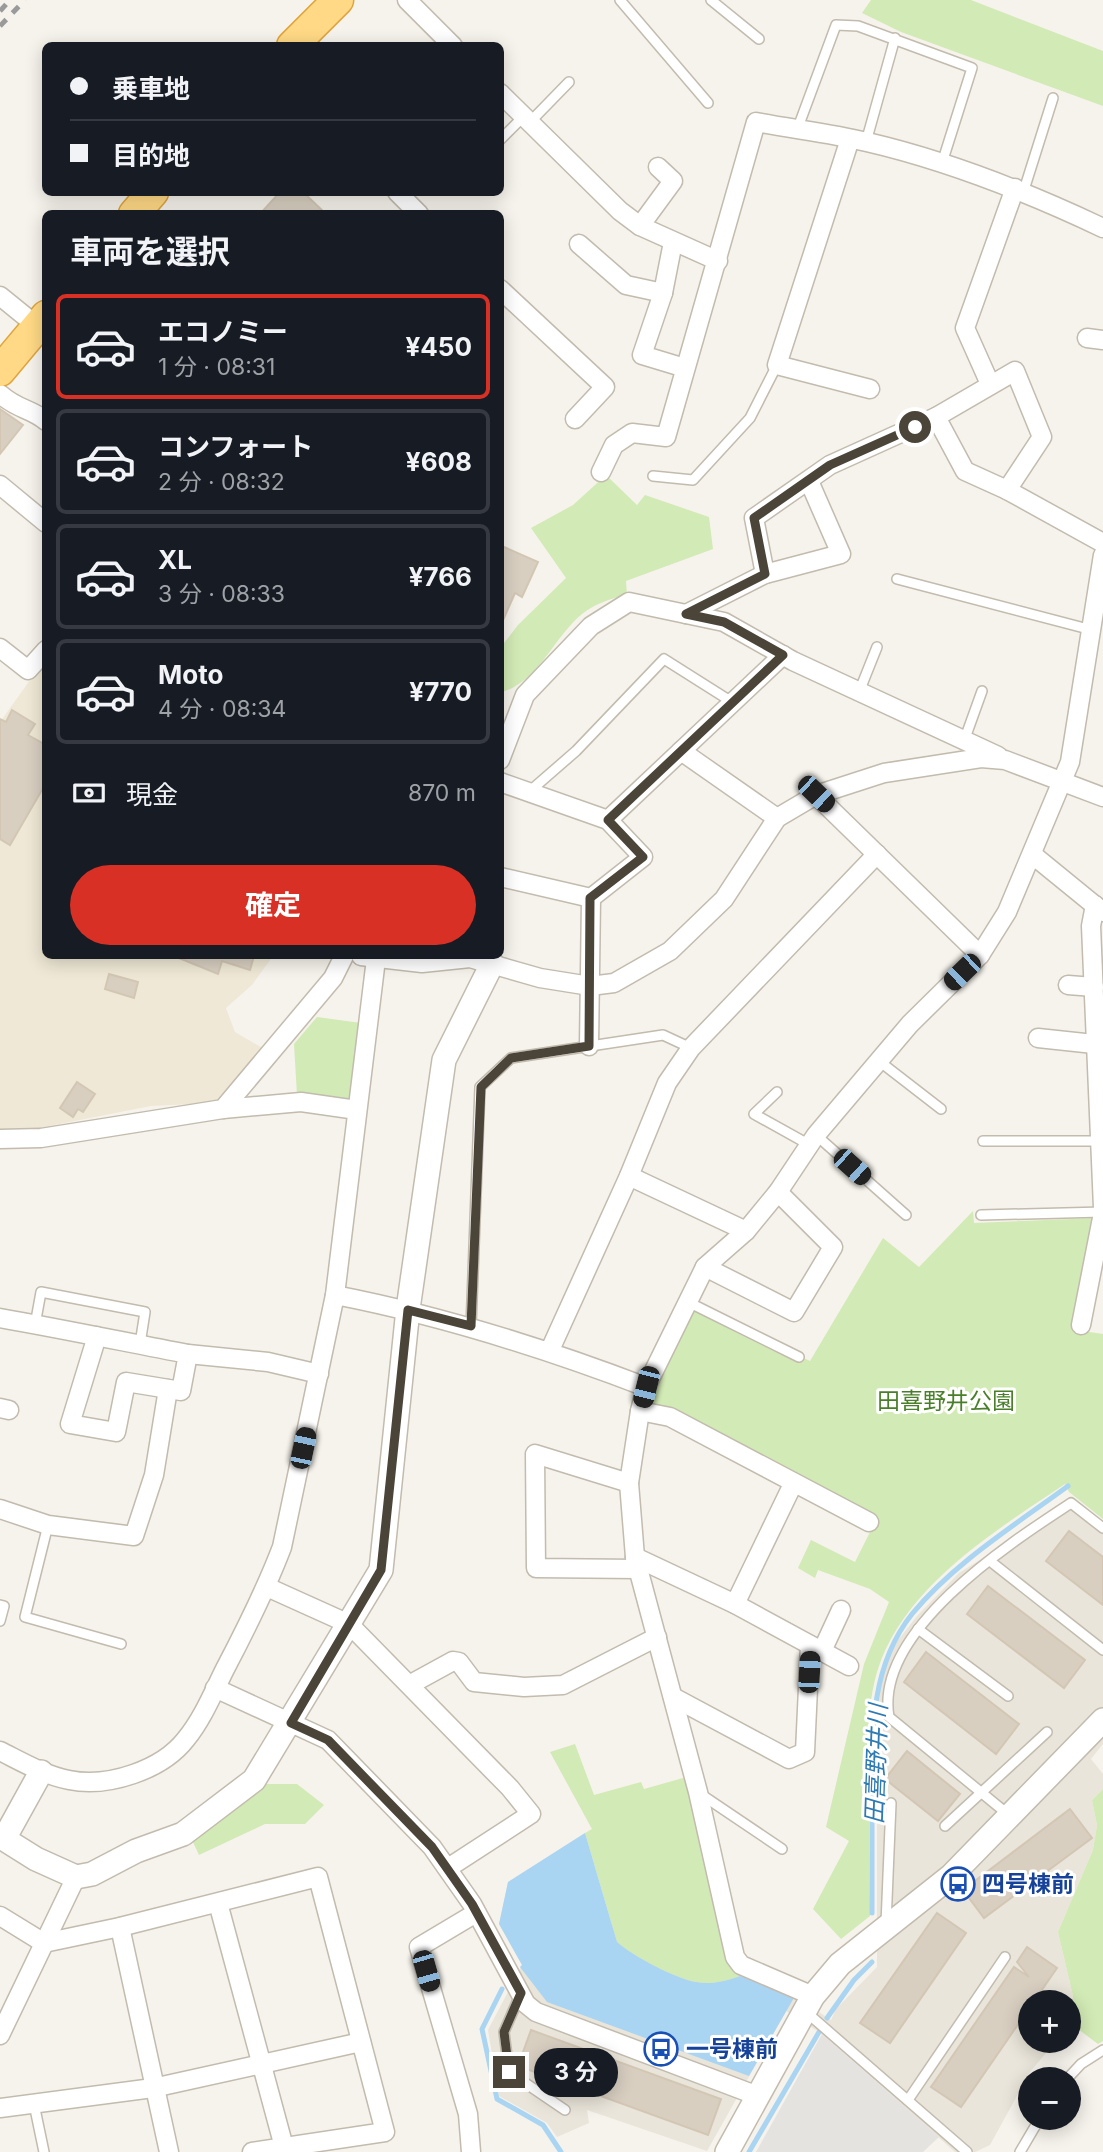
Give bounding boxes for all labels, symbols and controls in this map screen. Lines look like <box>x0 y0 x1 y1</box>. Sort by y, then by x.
text: 乗車地 <box>112 73 190 104</box>
text: 目的地 <box>112 140 190 171</box>
text: 車両を選択 <box>70 232 230 271</box>
icon: car <box>74 315 137 378</box>
text: エコノミー <box>158 316 288 347</box>
text: ¥450 <box>405 331 472 362</box>
text: 1 分 · 08:31 <box>158 353 275 381</box>
route start <box>899 411 931 443</box>
icon: car <box>74 430 137 493</box>
text: コンフォート <box>158 431 313 462</box>
text: ¥608 <box>406 446 472 477</box>
text: 2 分 · 08:32 <box>158 468 285 496</box>
text: XL <box>158 544 192 575</box>
icon: car <box>74 545 137 608</box>
text: ¥766 <box>409 561 472 592</box>
text: 3 分 · 08:33 <box>158 580 285 608</box>
text: Moto <box>158 659 223 690</box>
icon: car <box>74 660 137 723</box>
text: ¥770 <box>409 676 472 707</box>
text: 4 分 · 08:34 <box>158 695 286 723</box>
car <box>794 772 839 816</box>
icon: cash <box>70 774 108 812</box>
text: 現金 <box>126 779 178 810</box>
text: 870 m <box>408 779 476 807</box>
button: 確定 <box>70 865 476 945</box>
car <box>940 950 985 994</box>
car <box>830 1145 875 1189</box>
car <box>631 1364 662 1410</box>
park label: 田喜野井公園 <box>877 1387 1015 1415</box>
car <box>289 1425 318 1471</box>
car <box>798 1650 821 1694</box>
water label: 田喜野井川 <box>859 1701 893 1824</box>
bus stop icon: 四号棟前 <box>939 1865 977 1903</box>
place label: 四号棟前 <box>982 1870 1074 1898</box>
car <box>411 1948 442 1994</box>
map controls <box>1018 1990 1081 2130</box>
button: + <box>1018 1990 1081 2053</box>
bus stop icon: 一号棟前 <box>642 2030 680 2068</box>
place label: 一号棟前 <box>686 2035 778 2063</box>
callout: 3 分 <box>534 2048 618 2096</box>
route end <box>493 2056 525 2088</box>
text: 3 分 <box>554 2058 598 2086</box>
button: − <box>1018 2067 1081 2130</box>

